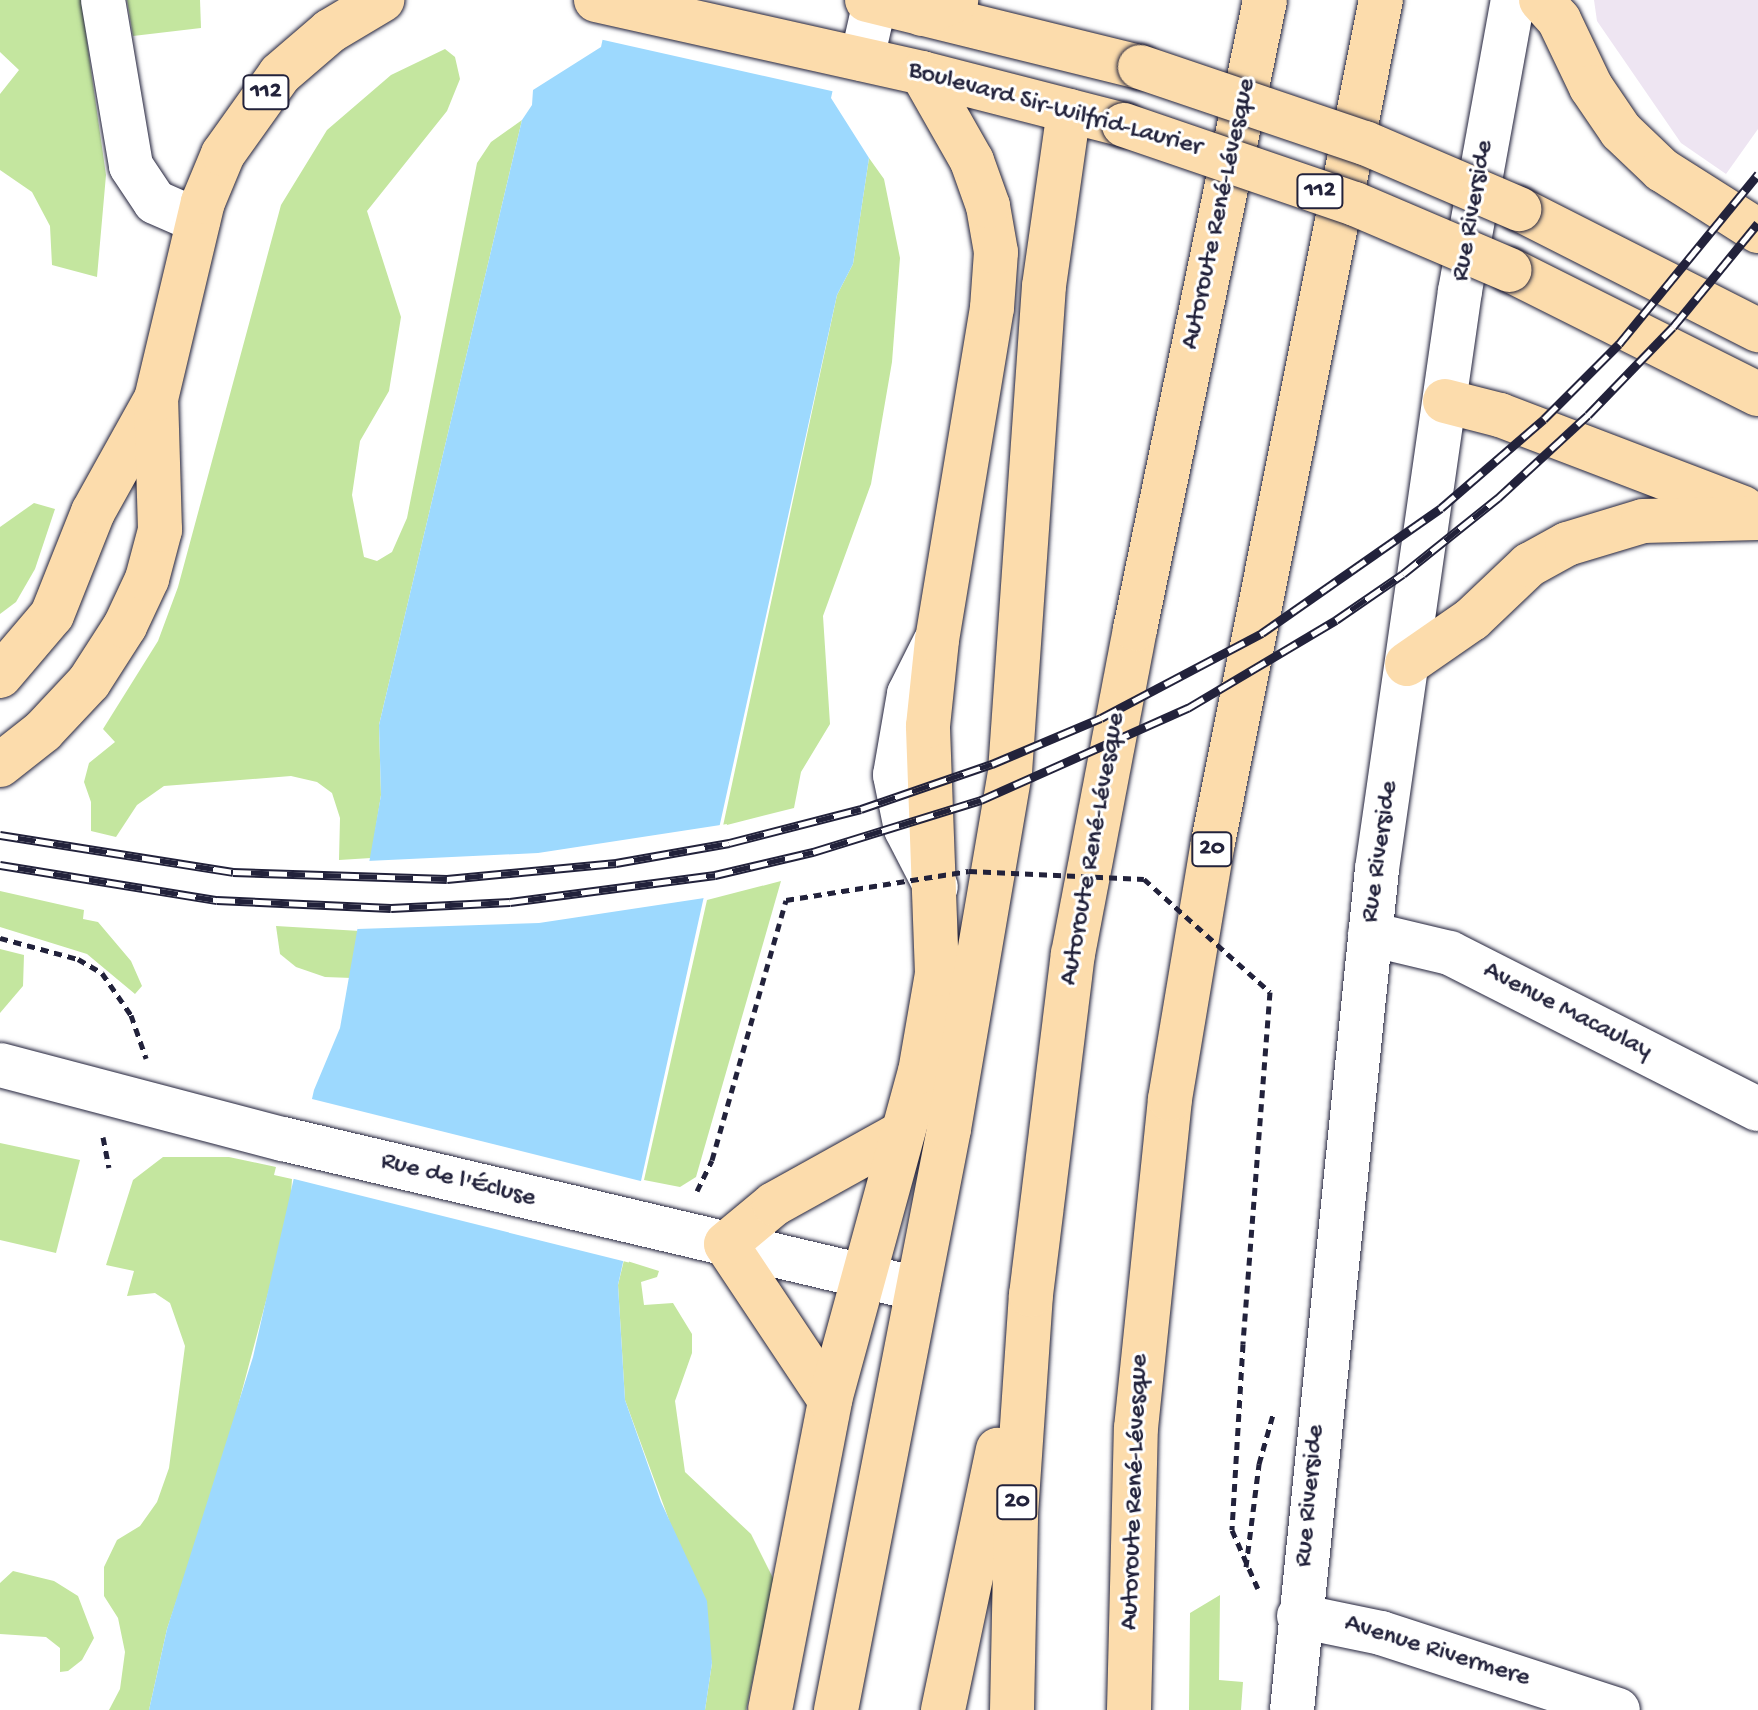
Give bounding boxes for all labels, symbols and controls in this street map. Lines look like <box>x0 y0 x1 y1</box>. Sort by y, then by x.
street label: Boulevard Sir-Wilfrid-Laurier <box>905 56 1205 164</box>
road number: 112 <box>242 72 290 112</box>
street label: Autoroute René-Lévesque <box>1176 76 1264 352</box>
street label: Rue Riverside <box>1446 138 1502 284</box>
road number: 112 <box>1296 171 1344 211</box>
street label: Autoroute René-Lévesque <box>1055 710 1133 988</box>
street label: Rue Riverside <box>1356 779 1406 925</box>
road number: 20 <box>1190 829 1234 869</box>
street label: Avenue Macaulay <box>1477 956 1657 1068</box>
street label: Rue de l'Écluse <box>377 1147 539 1215</box>
street label: Autoroute René-Lévesque <box>1116 1353 1156 1631</box>
street label: Rue Riverside <box>1289 1424 1333 1568</box>
road number: 20 <box>995 1482 1039 1522</box>
street label: Avenue Rivermere <box>1341 1609 1533 1695</box>

